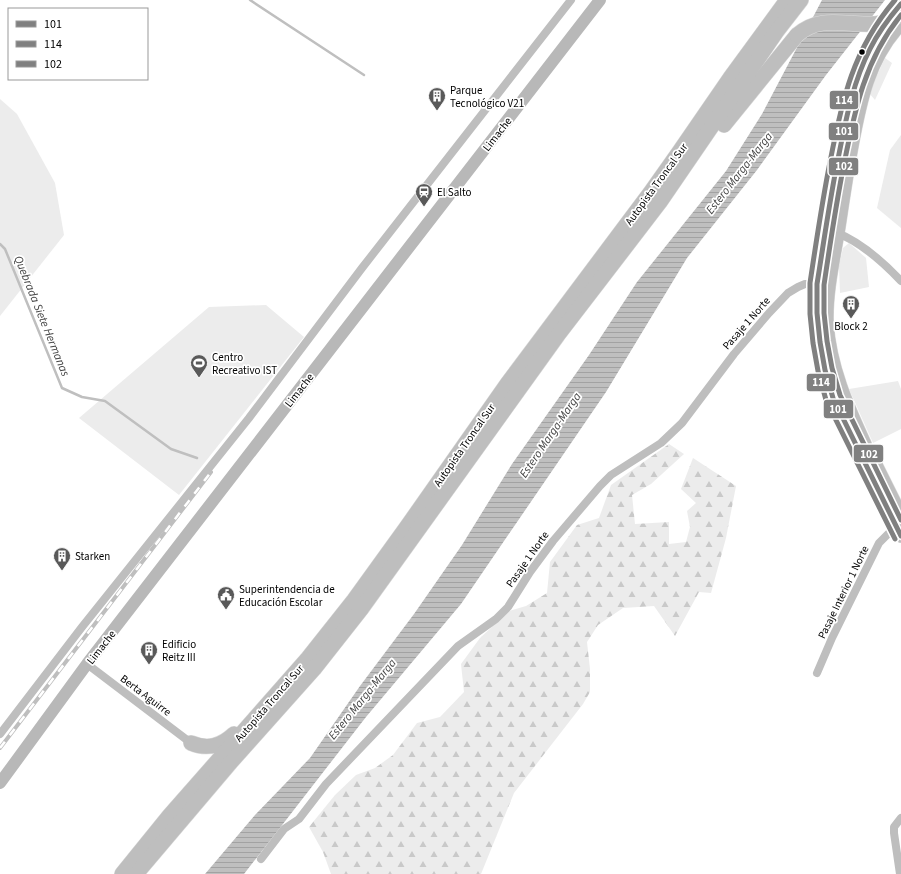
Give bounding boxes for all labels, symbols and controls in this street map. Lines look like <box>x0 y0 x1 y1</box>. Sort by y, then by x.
legend <box>8 8 148 80</box>
text: 101 <box>44 16 62 33</box>
text: 114 <box>44 36 62 53</box>
unlabelled marker <box>857 47 867 57</box>
text: 102 <box>44 56 62 73</box>
place label: Parque Tecnológico V21 <box>450 83 524 111</box>
building icon: Parque Tecnológico V21 <box>427 86 447 111</box>
line badge: 114 <box>829 90 859 110</box>
text: 114 <box>835 93 853 108</box>
street label: Limache <box>479 114 516 154</box>
line badge: 101 <box>828 122 859 141</box>
text: 101 <box>835 124 853 139</box>
water label: Estero Marga-Marga <box>702 128 777 218</box>
street label: Autopista Troncal Sur <box>622 140 691 228</box>
line badge: 102 <box>828 157 859 176</box>
text: 102 <box>835 159 853 174</box>
station icon: El Salto <box>414 182 434 207</box>
place label: El Salto <box>437 185 472 200</box>
water label: Quebrada Siete Hermanas <box>9 253 74 379</box>
street label: Pasaje 1 Norte <box>719 293 774 353</box>
building icon: Block 2 <box>841 294 861 319</box>
place label: Block 2 <box>834 319 868 334</box>
place label: Centro Recreativo IST <box>212 350 277 378</box>
sports icon: Centro Recreativo IST <box>189 353 209 378</box>
street label: Limache <box>281 370 318 410</box>
line badge: 114 <box>806 373 836 392</box>
text: 114 <box>812 375 830 390</box>
water label: Estero Marga-Marga <box>515 389 586 481</box>
line badge: 101 <box>823 399 854 419</box>
street label: Autopista Troncal Sur <box>430 401 499 490</box>
text: 101 <box>829 402 847 417</box>
line badge: 102 <box>853 444 884 463</box>
text: 102 <box>860 447 878 462</box>
street label: Pasaje 1 Norte <box>503 528 553 590</box>
street label: Pasaje Interior 1 Norte <box>814 543 873 641</box>
building icon: Starken <box>52 546 72 571</box>
place label: Starken <box>75 549 110 564</box>
place label: Superintendencia de Educación Escolar <box>239 582 335 610</box>
public building icon: Superintendencia de Educación Escolar <box>216 585 236 610</box>
street label: Limache <box>83 627 120 667</box>
place label: Edificio Reitz III <box>162 637 196 665</box>
building icon: Edificio Reitz III <box>139 640 159 665</box>
water label: Estero Marga-Marga <box>324 655 401 743</box>
street label: Autopista Troncal Sur <box>232 661 307 745</box>
street label: Berta Aguirre <box>117 671 175 720</box>

